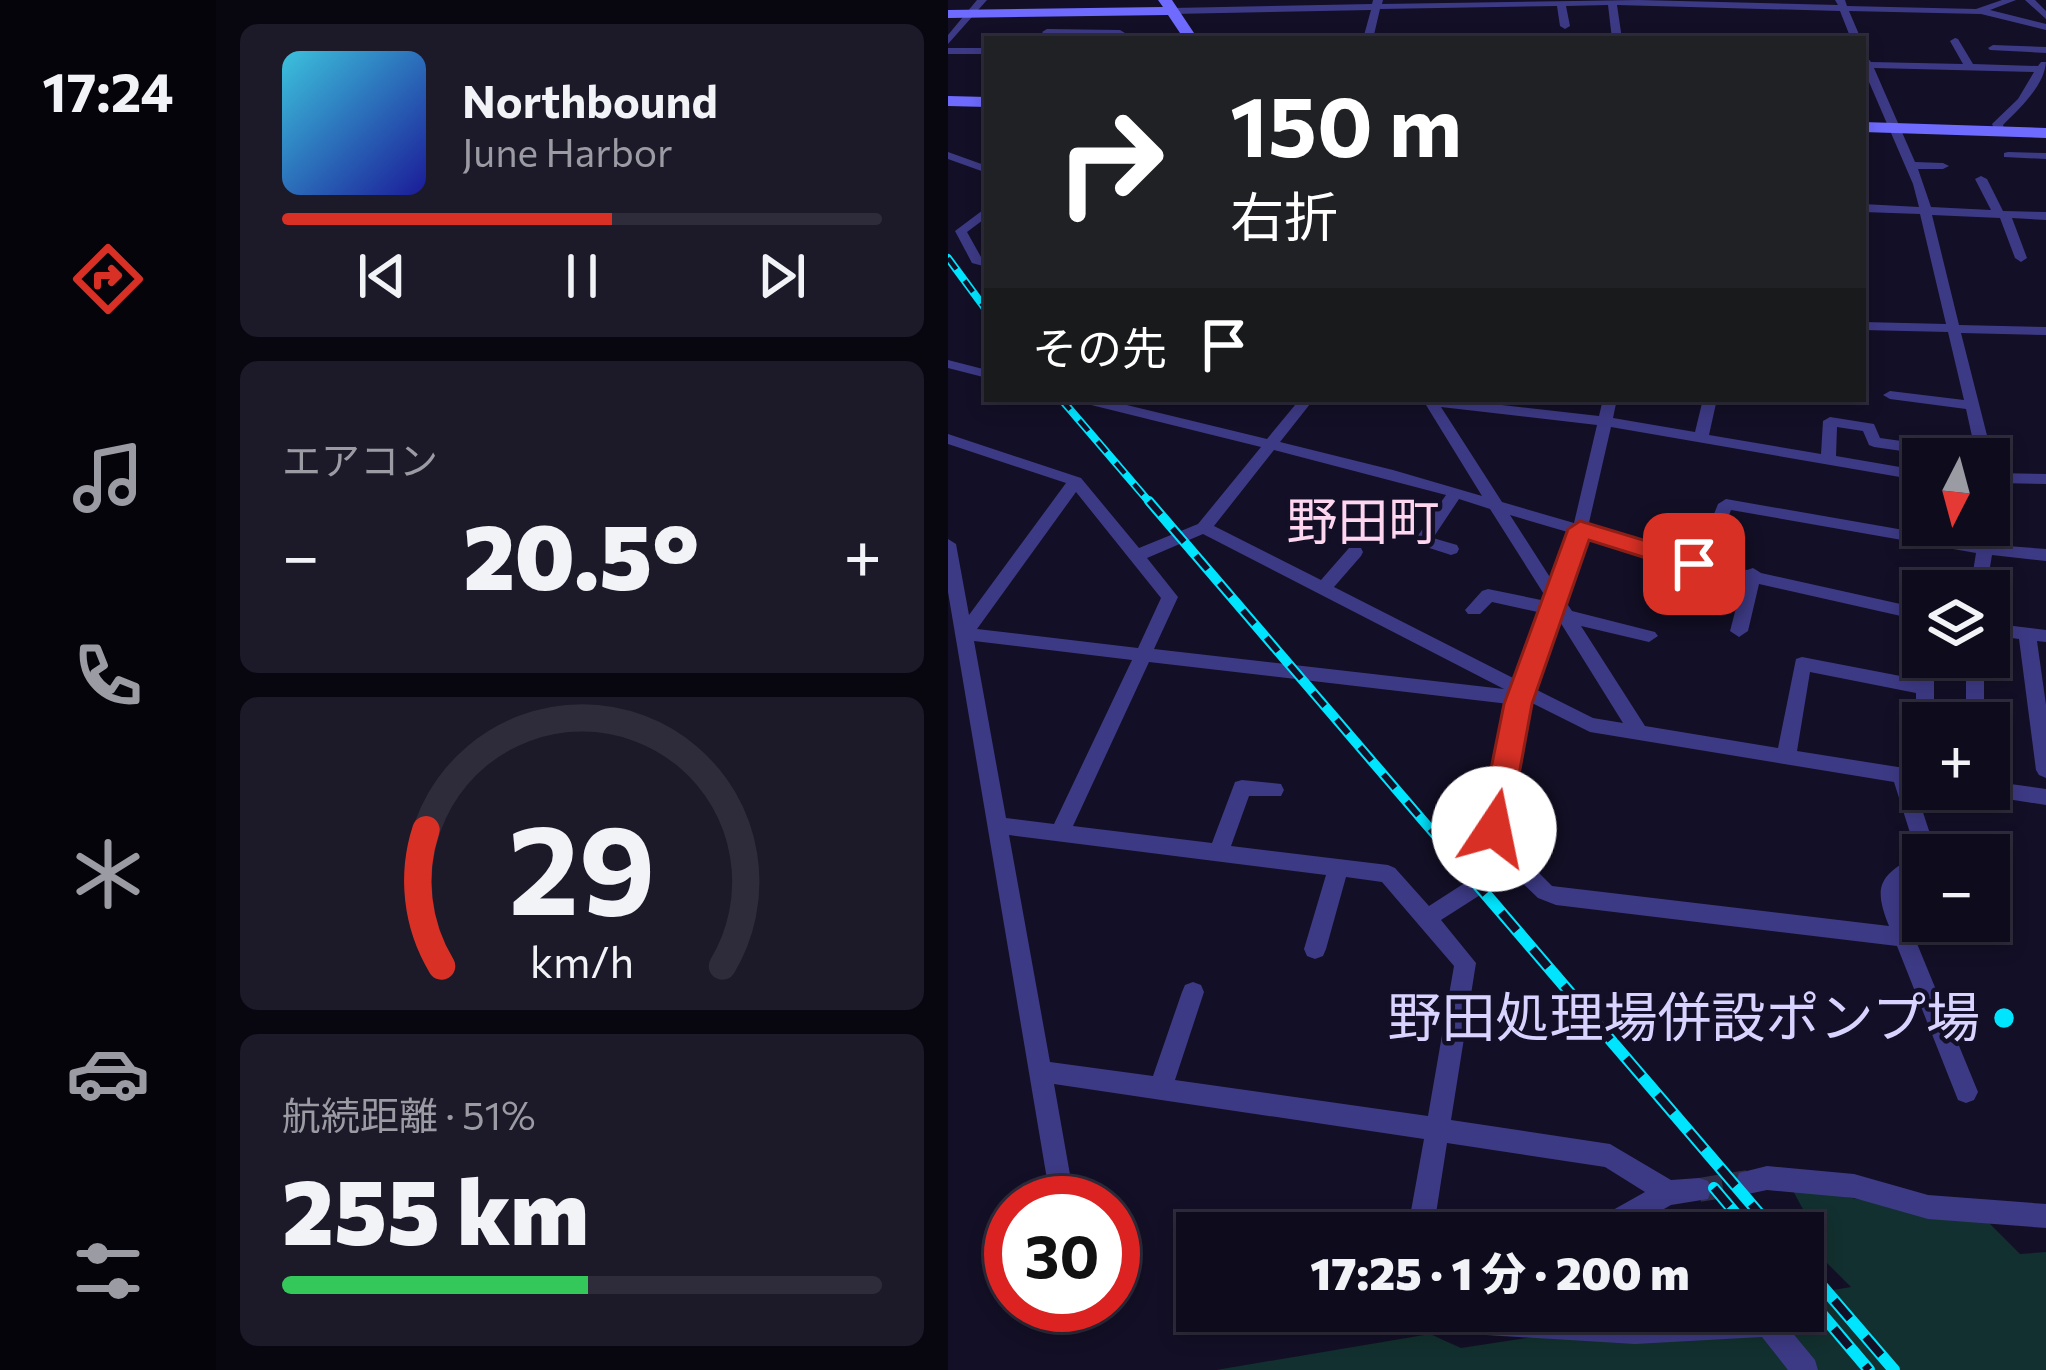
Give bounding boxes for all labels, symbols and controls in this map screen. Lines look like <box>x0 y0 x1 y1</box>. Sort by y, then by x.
text: 17:24 <box>42 57 174 123</box>
text: Northbound <box>462 72 718 127</box>
text: 150 m <box>1230 72 1462 174</box>
icon: right <box>1032 84 1188 240</box>
text: June Harbor <box>462 127 673 175</box>
text: 右折 <box>1230 182 1338 248</box>
icon: directions <box>66 237 150 321</box>
icon: previous <box>349 243 415 309</box>
icon: pause <box>549 243 615 309</box>
icon: next <box>749 243 815 309</box>
icon: arrive <box>1191 312 1257 378</box>
text: その先 <box>1032 319 1167 374</box>
text: エアコン <box>282 435 438 483</box>
icon: music <box>66 436 150 520</box>
north arrow <box>1902 438 2010 546</box>
map controls <box>1902 438 2010 942</box>
district label: 野田町 <box>1286 488 1440 551</box>
text: 20.5° <box>463 498 699 609</box>
text: − <box>282 513 320 594</box>
text: + <box>843 513 882 594</box>
pin <box>1643 513 1745 615</box>
icon: arrive <box>1661 531 1727 597</box>
button: layers <box>1902 570 2010 678</box>
icon: phone <box>66 634 150 718</box>
button: + <box>1902 702 2010 810</box>
position arrow <box>1431 766 1557 892</box>
text: 29 <box>508 789 656 942</box>
icon: climate <box>66 832 150 916</box>
button: − <box>1902 834 2010 942</box>
text: km/h <box>530 934 634 987</box>
place label: 野田処理場併設ポンプ場 <box>1388 982 1980 1048</box>
marker: 野田処理場併設ポンプ場 <box>1991 1005 2017 1031</box>
icon: car <box>66 1031 150 1115</box>
text: 航続距離 · 51% <box>282 1090 536 1138</box>
text: 255 km <box>282 1153 589 1264</box>
speed limit sign: 30 <box>984 1176 1140 1332</box>
icon: filters <box>66 1229 150 1313</box>
text: 17:25 · 1 分 · 200 m <box>1310 1244 1690 1299</box>

